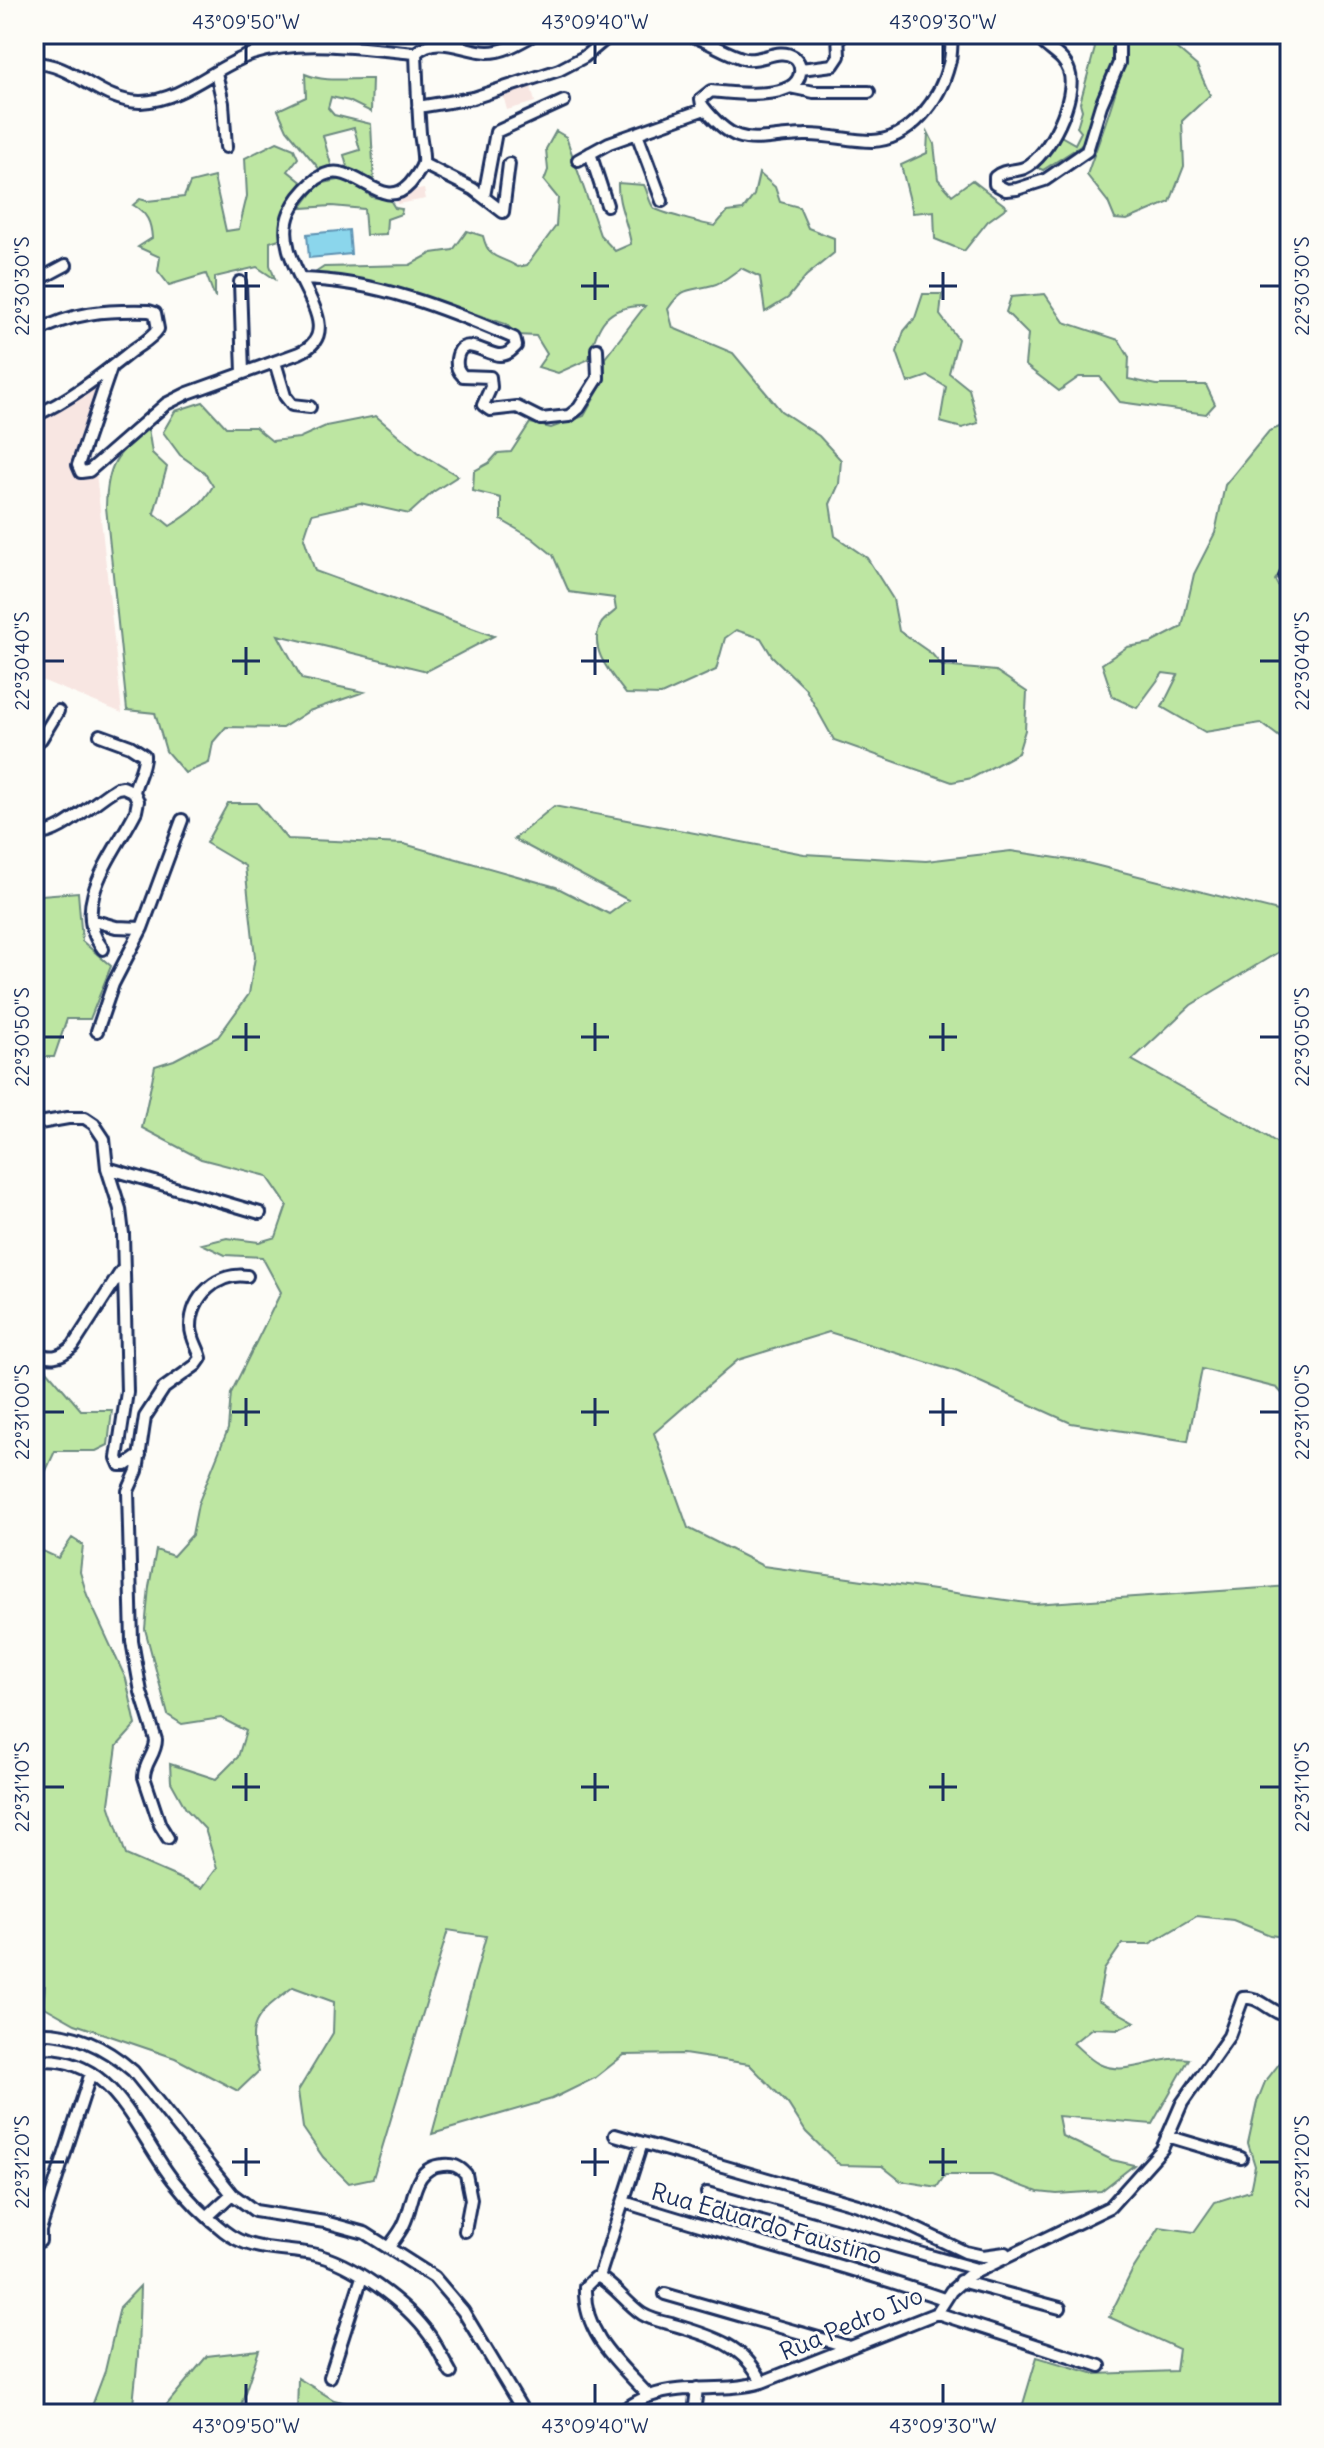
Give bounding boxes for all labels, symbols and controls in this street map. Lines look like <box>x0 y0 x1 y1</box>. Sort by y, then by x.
text: 43°09'50"W <box>192 9 300 34</box>
text: 43°09'40"W <box>541 9 649 34</box>
text: 43°09'30"W <box>889 9 997 34</box>
text: 22°30'30"S <box>9 236 34 336</box>
text: 22°30'30"S <box>1289 236 1314 336</box>
text: 22°30'40"S <box>9 611 34 711</box>
text: 22°30'40"S <box>1289 611 1314 711</box>
text: 22°30'50"S <box>9 987 34 1087</box>
text: 22°30'50"S <box>1289 987 1314 1087</box>
text: 22°31'00"S <box>9 1364 34 1460</box>
text: 22°31'00"S <box>1289 1364 1314 1460</box>
text: 22°31'10"S <box>9 1742 34 1832</box>
text: 22°31'10"S <box>1289 1742 1314 1832</box>
text: 22°31'20"S <box>9 2115 34 2209</box>
text: 22°31'20"S <box>1289 2115 1314 2209</box>
street label: Rua Eduardo Faustino <box>648 2176 886 2270</box>
street label: Rua Pedro Ivo <box>775 2279 927 2367</box>
text: 43°09'50"W <box>192 2413 300 2438</box>
text: 43°09'40"W <box>541 2413 649 2438</box>
text: 43°09'30"W <box>889 2413 997 2438</box>

